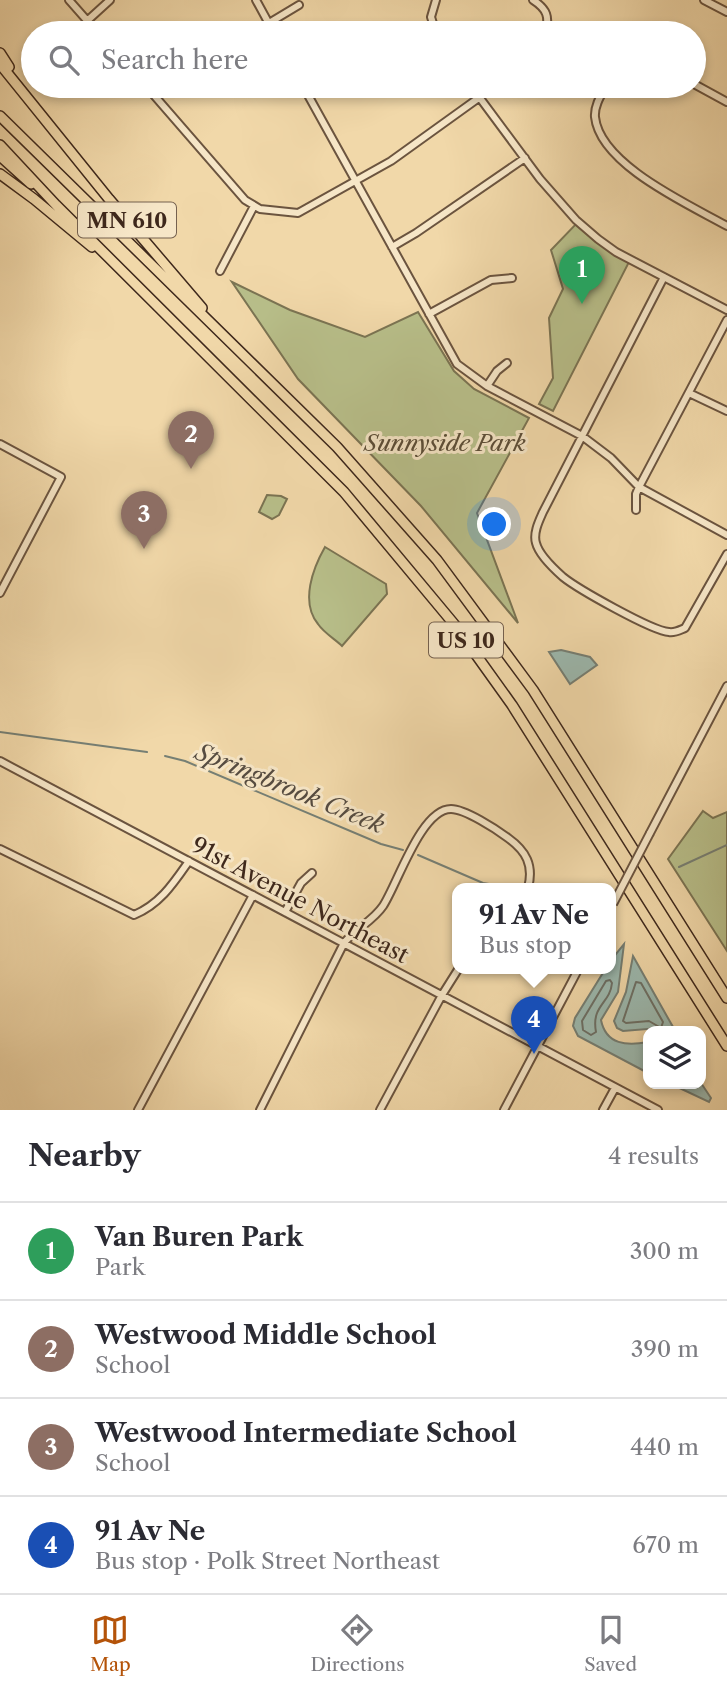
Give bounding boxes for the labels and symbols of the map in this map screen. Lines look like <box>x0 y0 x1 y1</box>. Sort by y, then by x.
road number: MN 610 <box>78 202 176 238</box>
pin: 1 <box>559 246 605 304</box>
pin: 2 <box>168 411 214 469</box>
park label: Sunnyside Park <box>362 429 526 457</box>
pin: 3 <box>121 491 167 549</box>
your location <box>477 507 511 541</box>
road number: US 10 <box>429 622 503 658</box>
water label: Springbrook Creek <box>189 736 389 839</box>
street label: 91st Avenue Northeast <box>187 831 413 969</box>
pin: 4 <box>511 996 557 1054</box>

